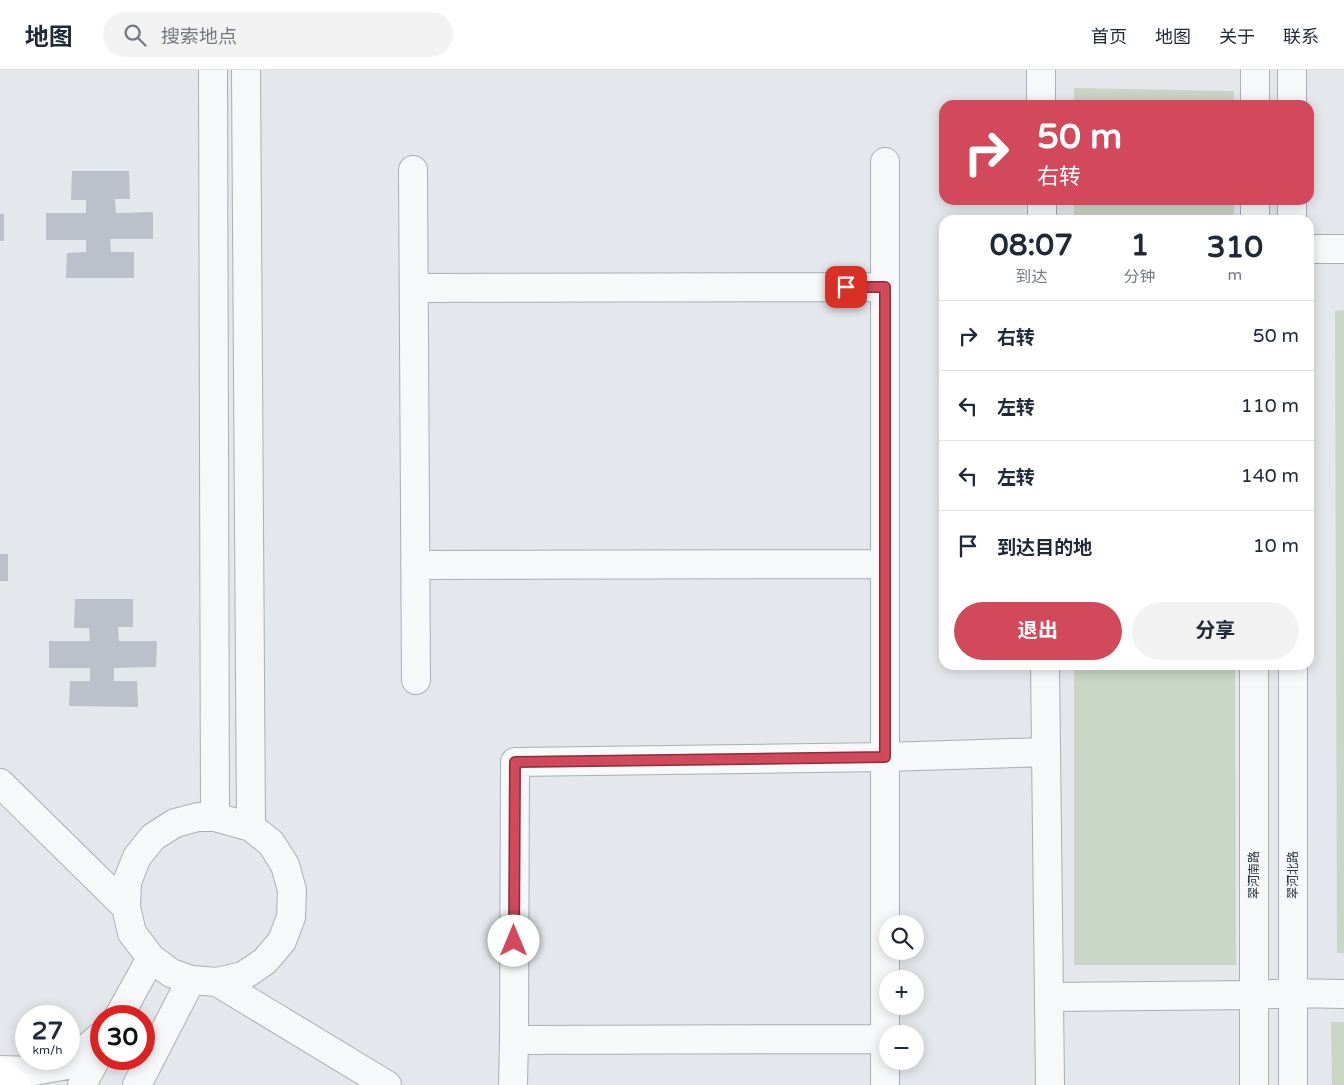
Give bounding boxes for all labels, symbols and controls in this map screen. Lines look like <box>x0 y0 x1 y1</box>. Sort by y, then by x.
search box <box>103 12 453 57</box>
icon: search <box>121 21 149 49</box>
text: 地图 <box>25 23 73 52</box>
text: 搜索地点 <box>161 26 237 48</box>
text: 首页 <box>1091 26 1127 48</box>
text: 地图 <box>1155 26 1191 48</box>
text: 关于 <box>1219 26 1255 48</box>
text: 联系 <box>1283 26 1319 48</box>
text: 50 m <box>1037 116 1122 158</box>
icon: right <box>954 120 1019 185</box>
text: 右转 <box>1037 164 1081 190</box>
text: 08:07 <box>990 227 1073 264</box>
text: 1 <box>1130 227 1149 264</box>
text: 310 <box>1207 229 1263 266</box>
text: m <box>1228 265 1242 285</box>
pin <box>825 266 867 308</box>
text: 到达 <box>1015 267 1047 287</box>
text: 分钟 <box>1124 267 1156 287</box>
icon: arrive <box>832 273 860 301</box>
icon: right <box>954 322 982 350</box>
text: 50 m <box>1253 325 1299 347</box>
text: 右转 <box>997 327 1035 349</box>
icon: left <box>954 392 982 420</box>
text: 110 m <box>1241 395 1299 417</box>
text: 左转 <box>997 397 1035 419</box>
icon: left <box>954 462 982 490</box>
text: 140 m <box>1241 465 1299 487</box>
text: 左转 <box>997 467 1035 489</box>
icon: arrive <box>954 532 982 560</box>
text: 10 m <box>1253 535 1299 557</box>
text: 到达目的地 <box>997 537 1092 559</box>
button: 退出 <box>954 602 1122 660</box>
button: 分享 <box>1132 602 1299 660</box>
street label: 翠河南路 <box>1247 851 1261 899</box>
street label: 翠河北路 <box>1286 851 1300 899</box>
position arrow <box>487 914 539 966</box>
map controls <box>879 915 924 1070</box>
button: search <box>879 915 924 960</box>
button: + <box>879 970 924 1015</box>
speed limit sign: 30 <box>90 1005 155 1070</box>
text: 27 <box>32 1016 63 1046</box>
button: − <box>879 1025 924 1070</box>
text: km/h <box>32 1043 63 1057</box>

